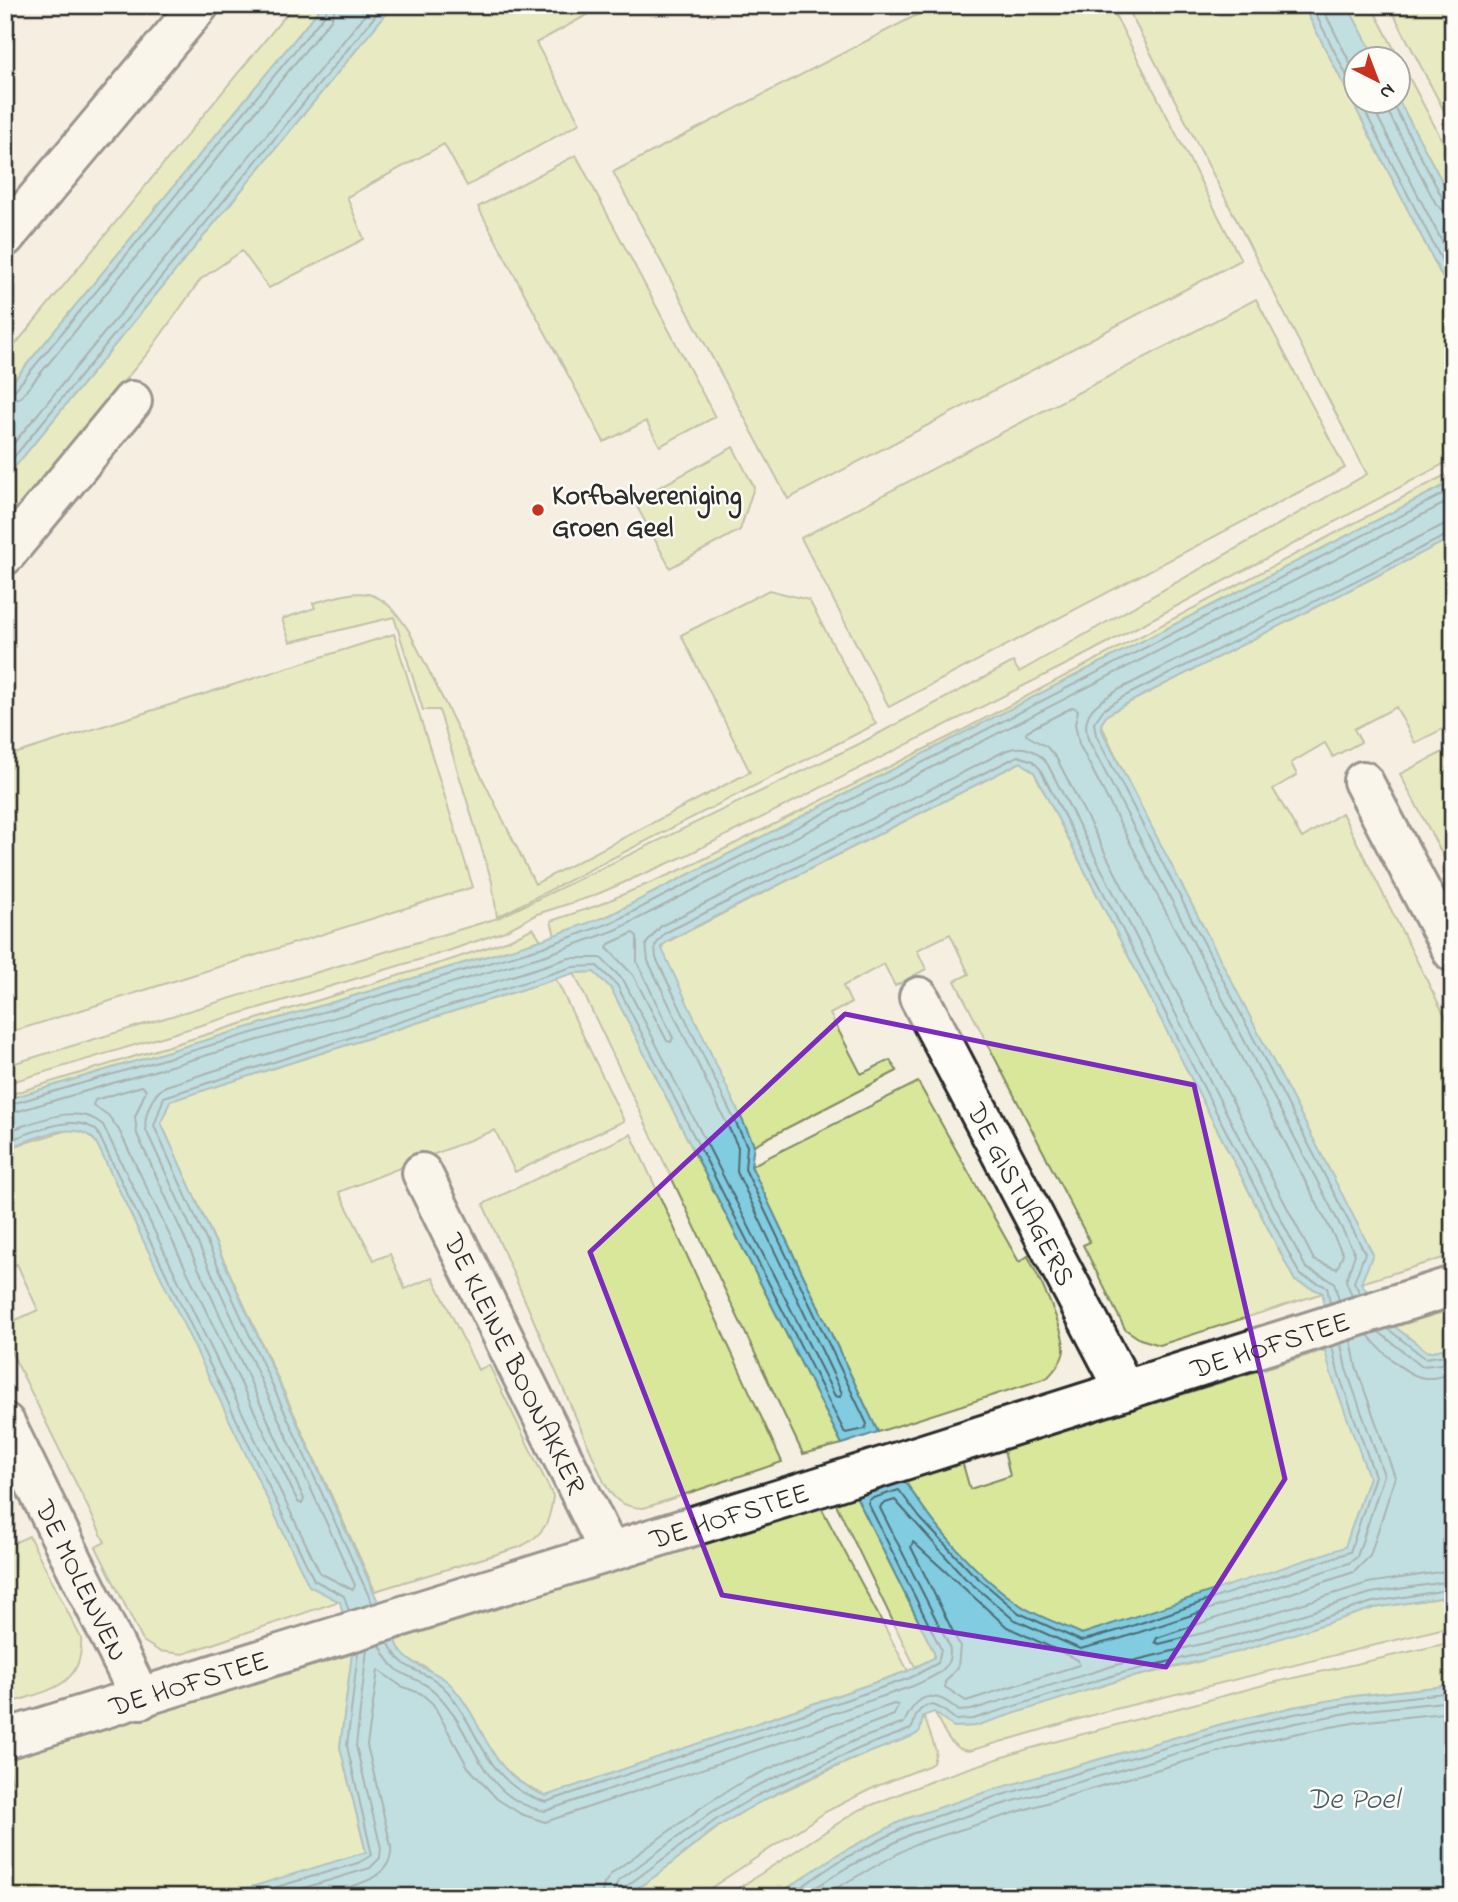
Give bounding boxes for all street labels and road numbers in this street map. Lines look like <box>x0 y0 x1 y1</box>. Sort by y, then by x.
street label: DE GISTJAGERS <box>954 1096 1084 1294</box>
street label: DE KLEINE BOONAKKER <box>431 1226 595 1502</box>
street label: DE HOFSTEE <box>1185 1303 1356 1392</box>
street label: DE HOFSTEE <box>644 1474 815 1562</box>
street label: DE MOLENVEN <box>22 1493 136 1669</box>
street label: DE HOFSTEE <box>104 1642 274 1730</box>

